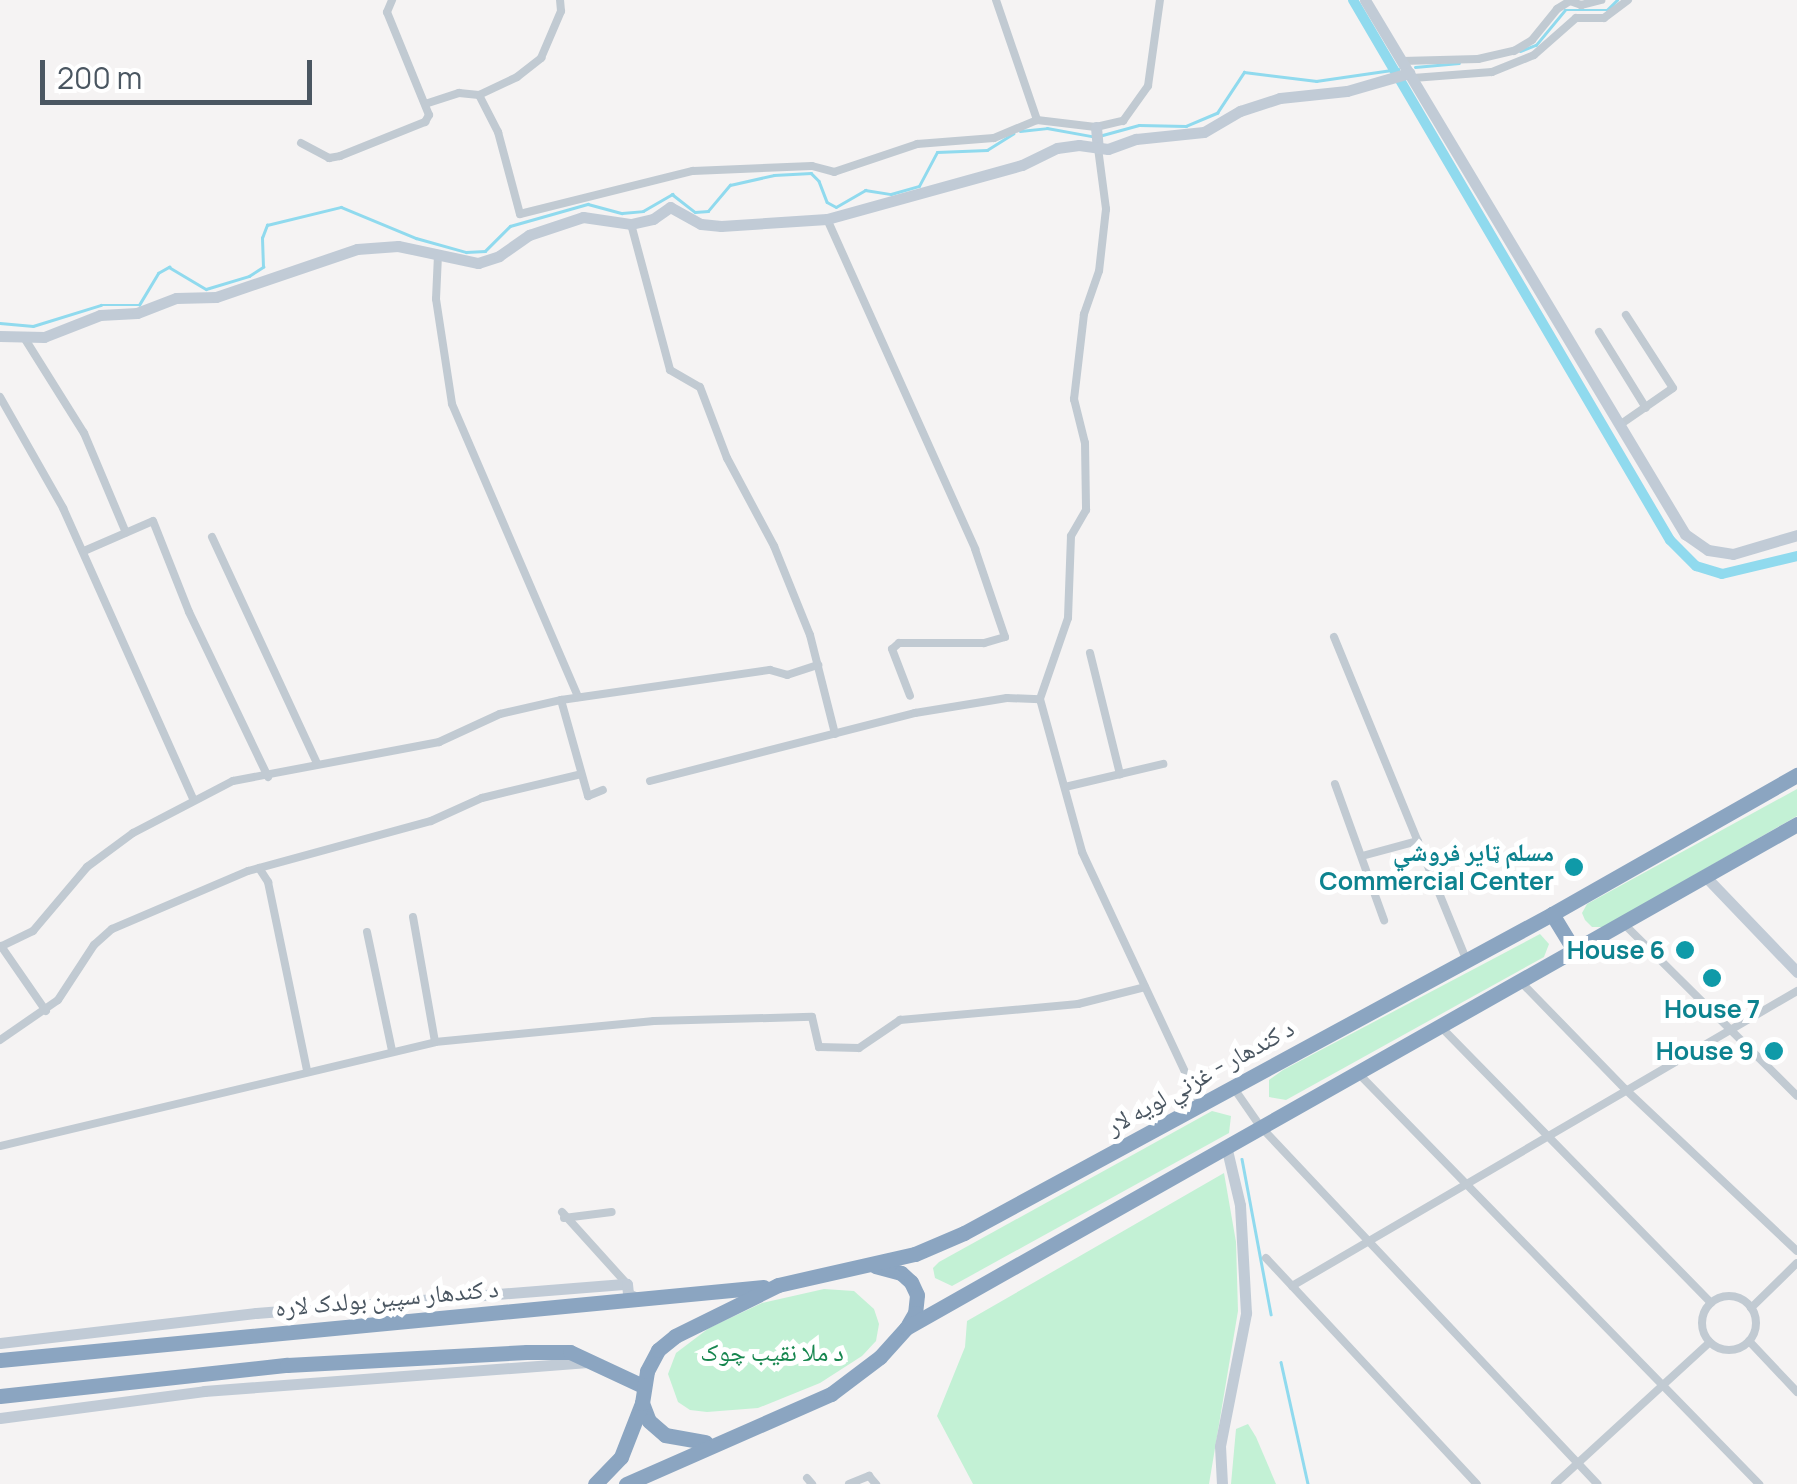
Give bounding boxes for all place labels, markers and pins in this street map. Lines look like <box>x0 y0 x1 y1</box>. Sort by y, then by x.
place label: مسلم ټایر فروشي Commercial Center <box>1319 838 1554 897</box>
marker: مسلم ټایر فروشي Commercial Center <box>1563 856 1585 878</box>
place label: House 6 <box>1567 935 1665 965</box>
marker: House 6 <box>1674 939 1696 961</box>
marker: House 7 <box>1701 967 1723 989</box>
place label: House 7 <box>1664 994 1760 1024</box>
place label: House 9 <box>1656 1036 1754 1066</box>
marker: House 9 <box>1763 1040 1785 1062</box>

